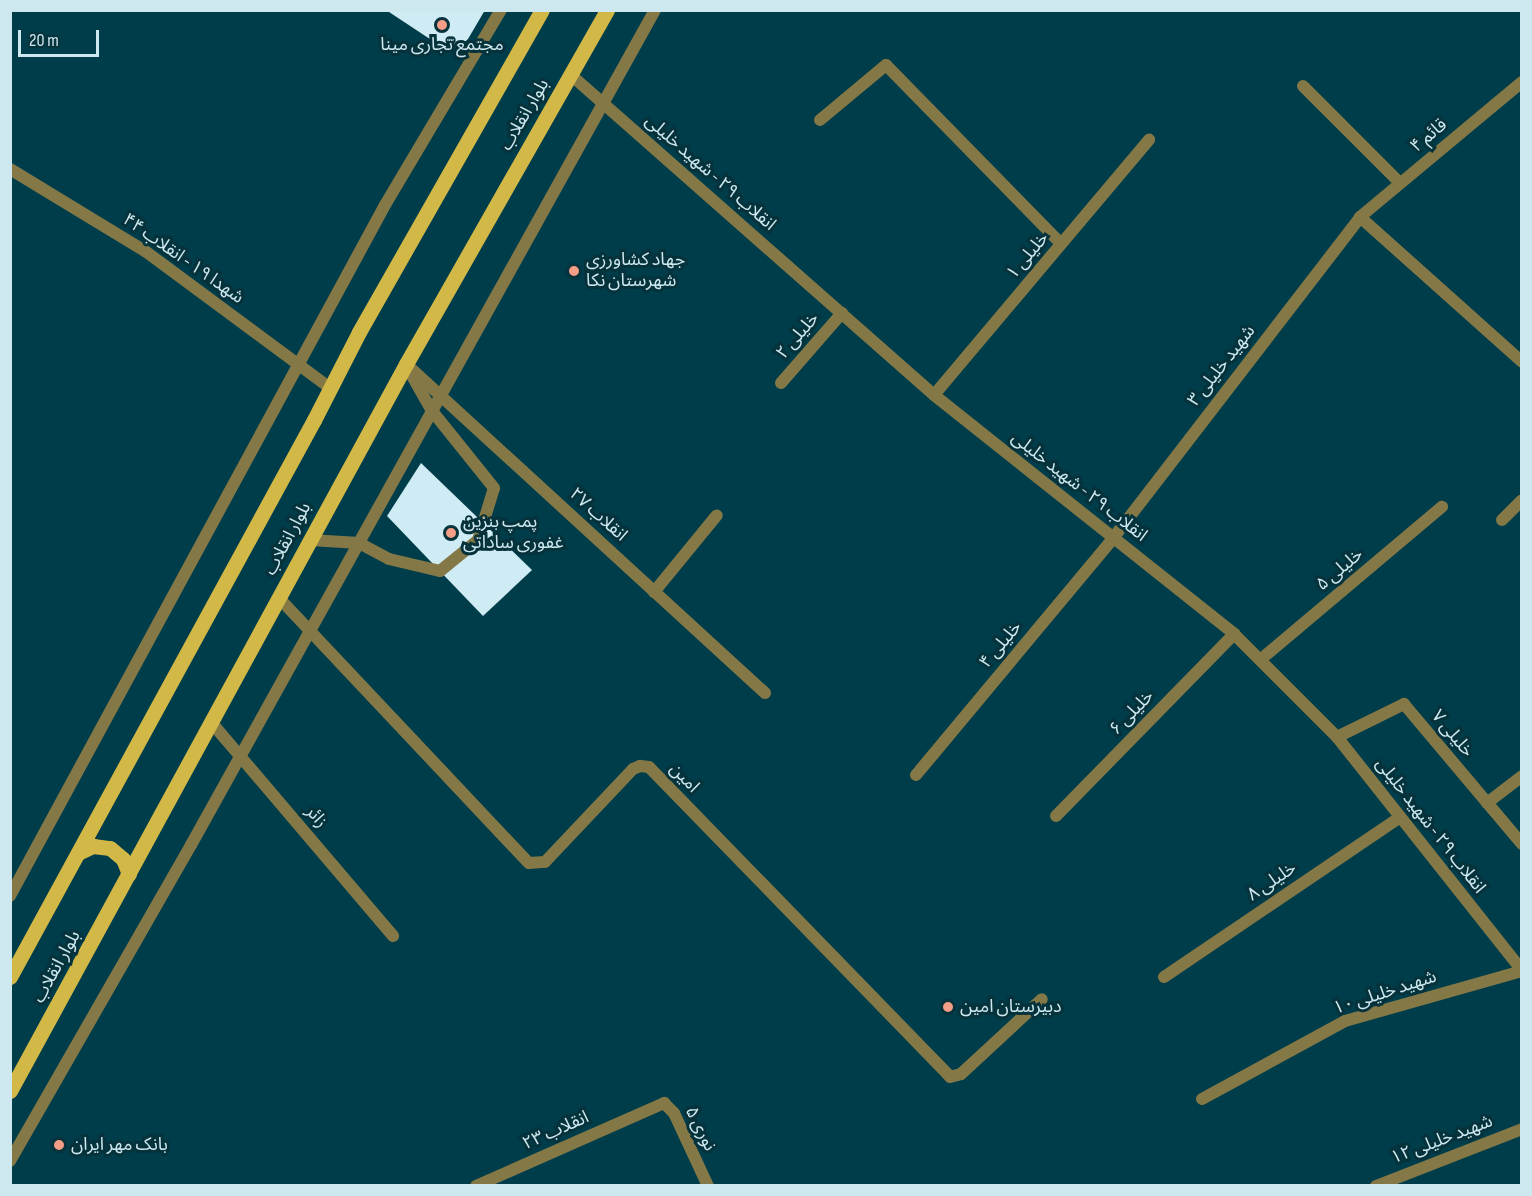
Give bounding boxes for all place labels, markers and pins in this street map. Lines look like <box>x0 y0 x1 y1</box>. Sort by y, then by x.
marker: مجتمع تجاری مینا <box>435 18 449 32</box>
place label: مجتمع تجاری مینا <box>380 34 504 56</box>
place label: جهاد کشاورزی شهرستان نکا <box>586 250 685 292</box>
marker: جهاد کشاورزی شهرستان نکا <box>567 264 581 278</box>
place label: پمپ بنزین غفوری ساداتی <box>463 512 563 554</box>
marker: پمپ بنزین غفوری ساداتی <box>444 526 458 540</box>
place label: دبیرستان امین <box>960 996 1062 1018</box>
marker: دبیرستان امین <box>941 1000 955 1014</box>
place label: بانک مهر ایران <box>71 1134 168 1156</box>
marker: بانک مهر ایران <box>52 1138 66 1152</box>

